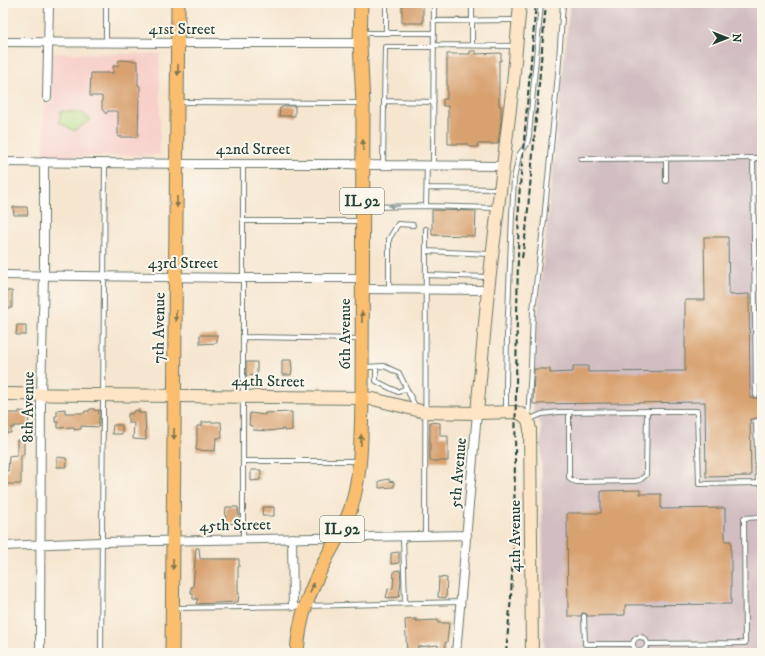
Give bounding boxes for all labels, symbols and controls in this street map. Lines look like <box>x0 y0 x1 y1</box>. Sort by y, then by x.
north arrow <box>707 18 747 58</box>
street label: 41st Street <box>149 19 215 39</box>
text: N <box>729 33 743 43</box>
one-way arrow <box>175 64 181 77</box>
street label: 42nd Street <box>216 139 290 159</box>
one-way arrow <box>359 139 366 151</box>
road number: IL 92 <box>340 188 384 214</box>
one-way arrow <box>174 196 180 209</box>
one-way arrow <box>387 203 400 209</box>
street label: 43rd Street <box>148 253 218 273</box>
street label: 7th Avenue <box>148 292 170 364</box>
street label: 6th Avenue <box>335 298 355 370</box>
one-way arrow <box>173 310 179 323</box>
one-way arrow <box>358 311 365 323</box>
street label: 44th Street <box>231 370 305 392</box>
street label: 8th Avenue <box>17 371 39 443</box>
one-way arrow <box>171 428 178 440</box>
one-way arrow <box>358 433 364 446</box>
street label: 5th Avenue <box>445 436 471 509</box>
street label: 4th Avenue <box>505 499 525 572</box>
street label: 45th Street <box>199 514 271 536</box>
road number: IL 92 <box>320 516 364 542</box>
one-way arrow <box>170 558 176 571</box>
one-way arrow <box>309 583 315 594</box>

